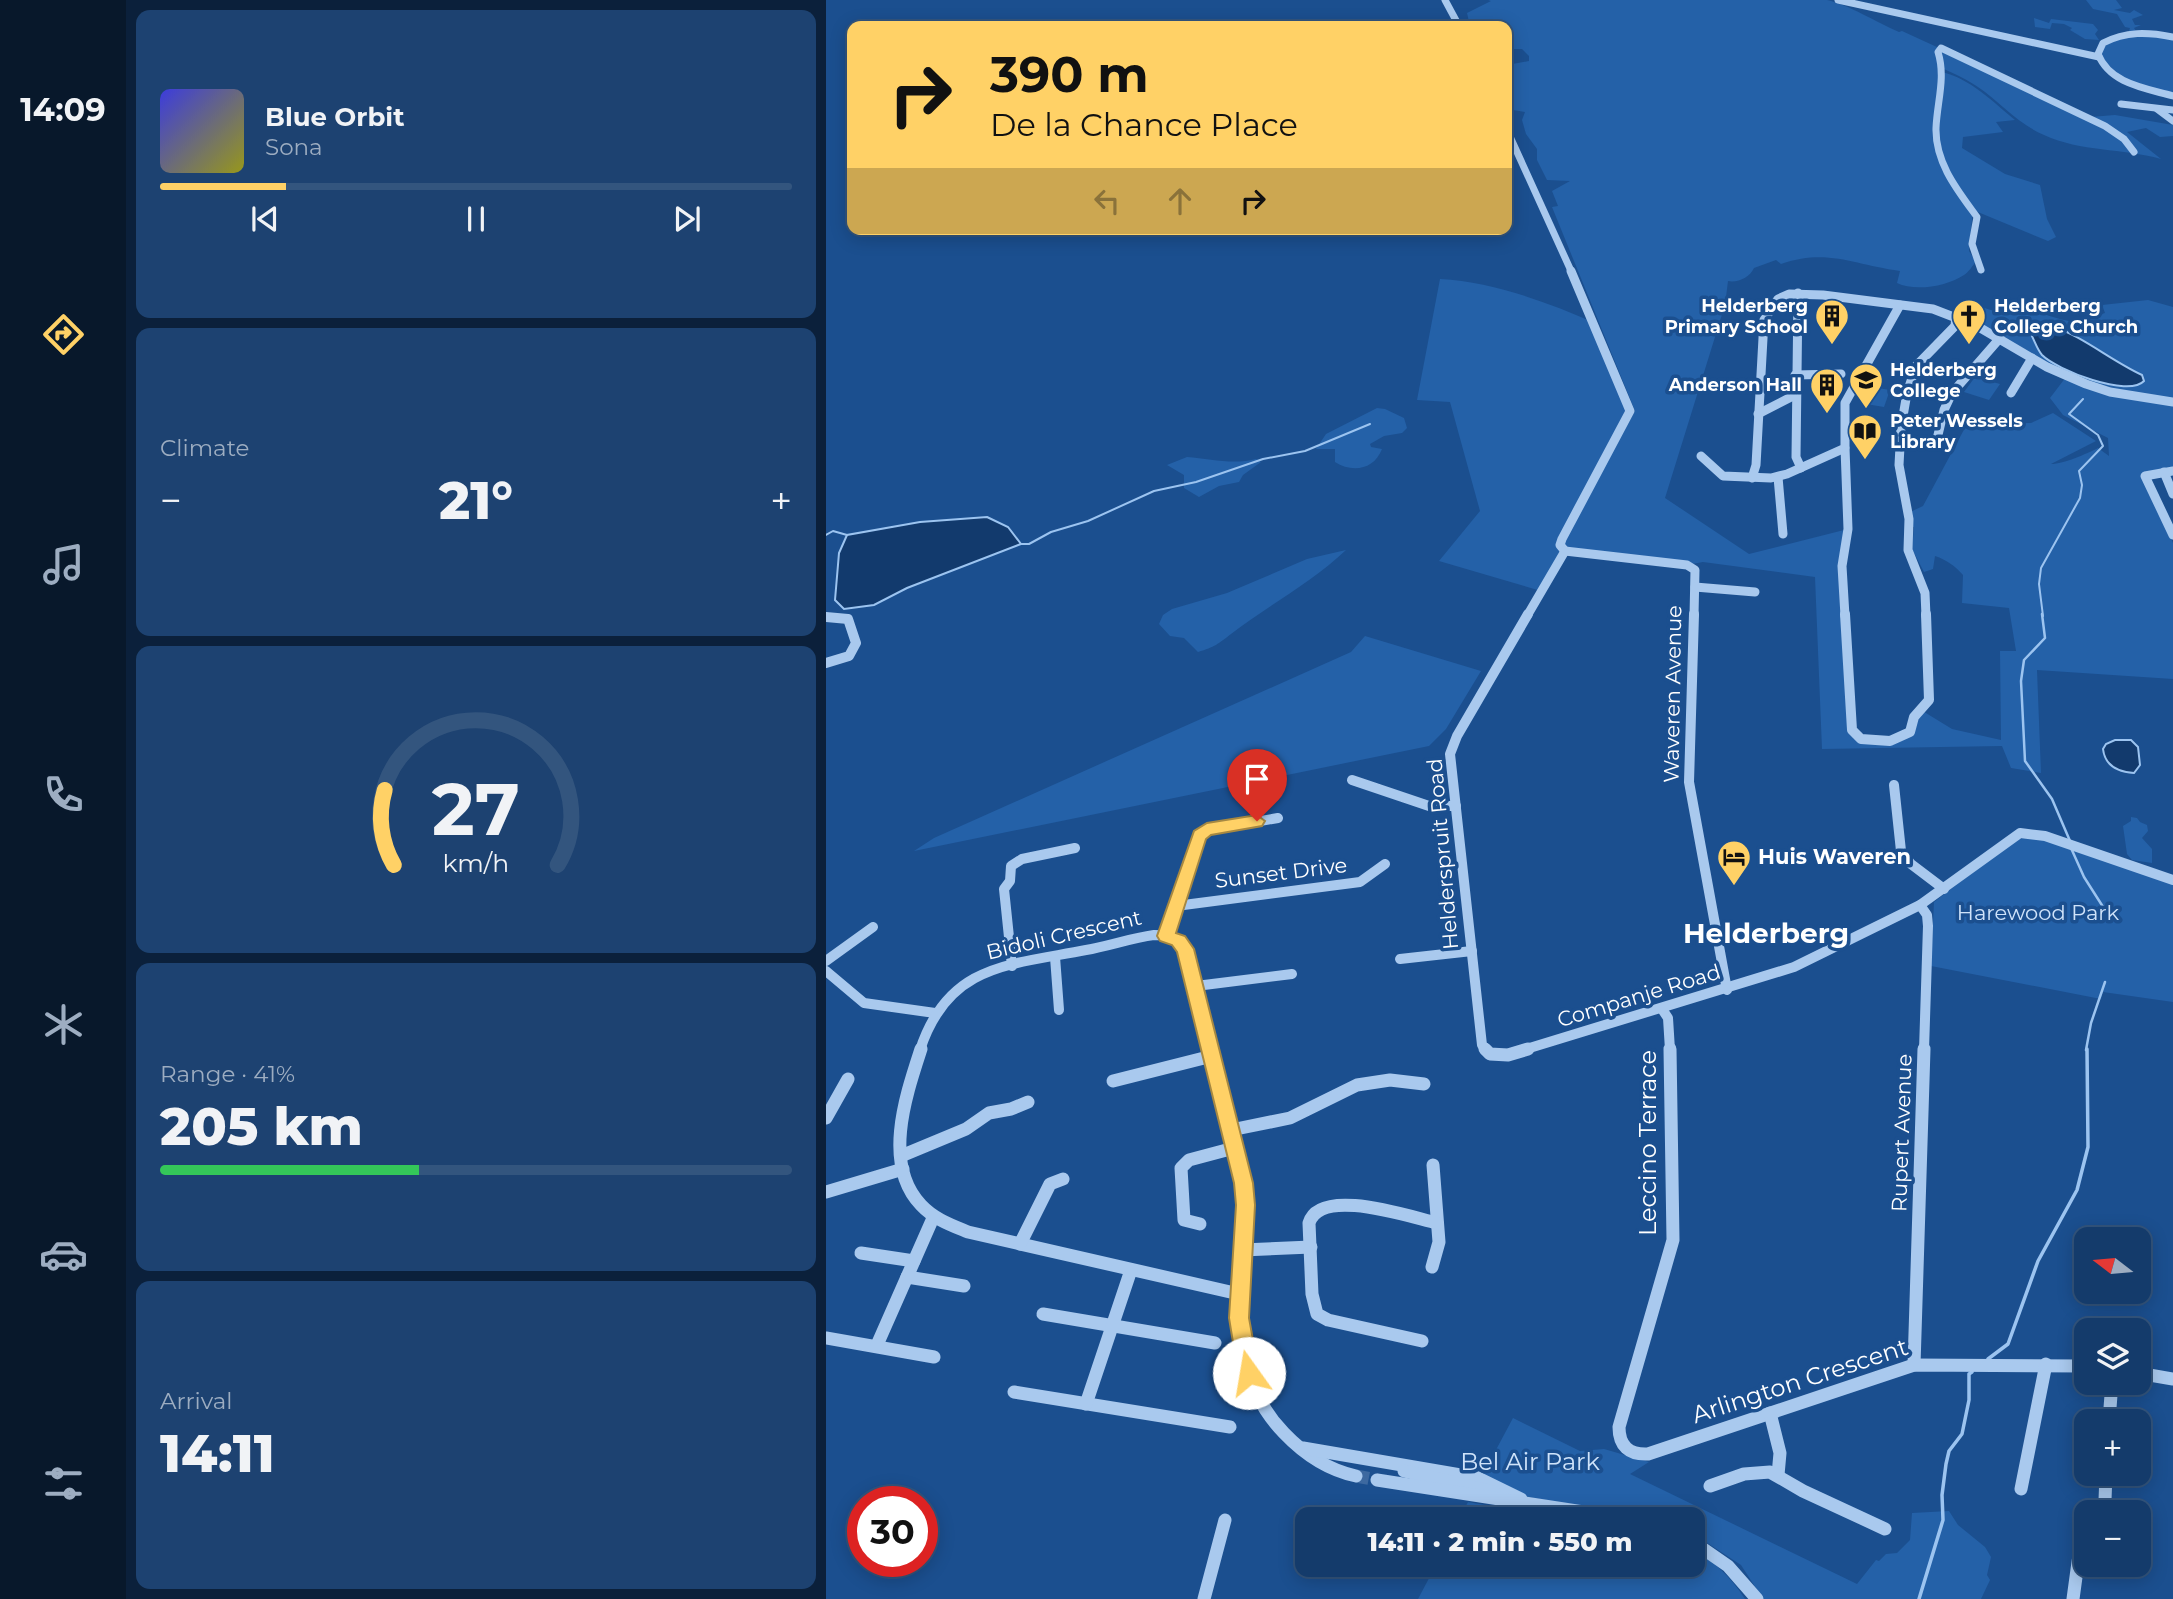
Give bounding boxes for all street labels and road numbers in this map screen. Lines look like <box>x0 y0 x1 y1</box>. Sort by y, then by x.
street label: Waveren Avenue <box>1658 605 1687 783</box>
street label: Helderspruit Road <box>1422 757 1463 951</box>
street label: Sunset Drive <box>1213 852 1349 893</box>
street label: Bidoli Crescent <box>984 904 1144 965</box>
street label: Companje Road <box>1554 959 1724 1032</box>
street label: Leccino Terrace <box>1633 1050 1662 1236</box>
street label: Rupert Avenue <box>1886 1053 1917 1212</box>
street label: Arlington Crescent <box>1688 1332 1912 1429</box>

